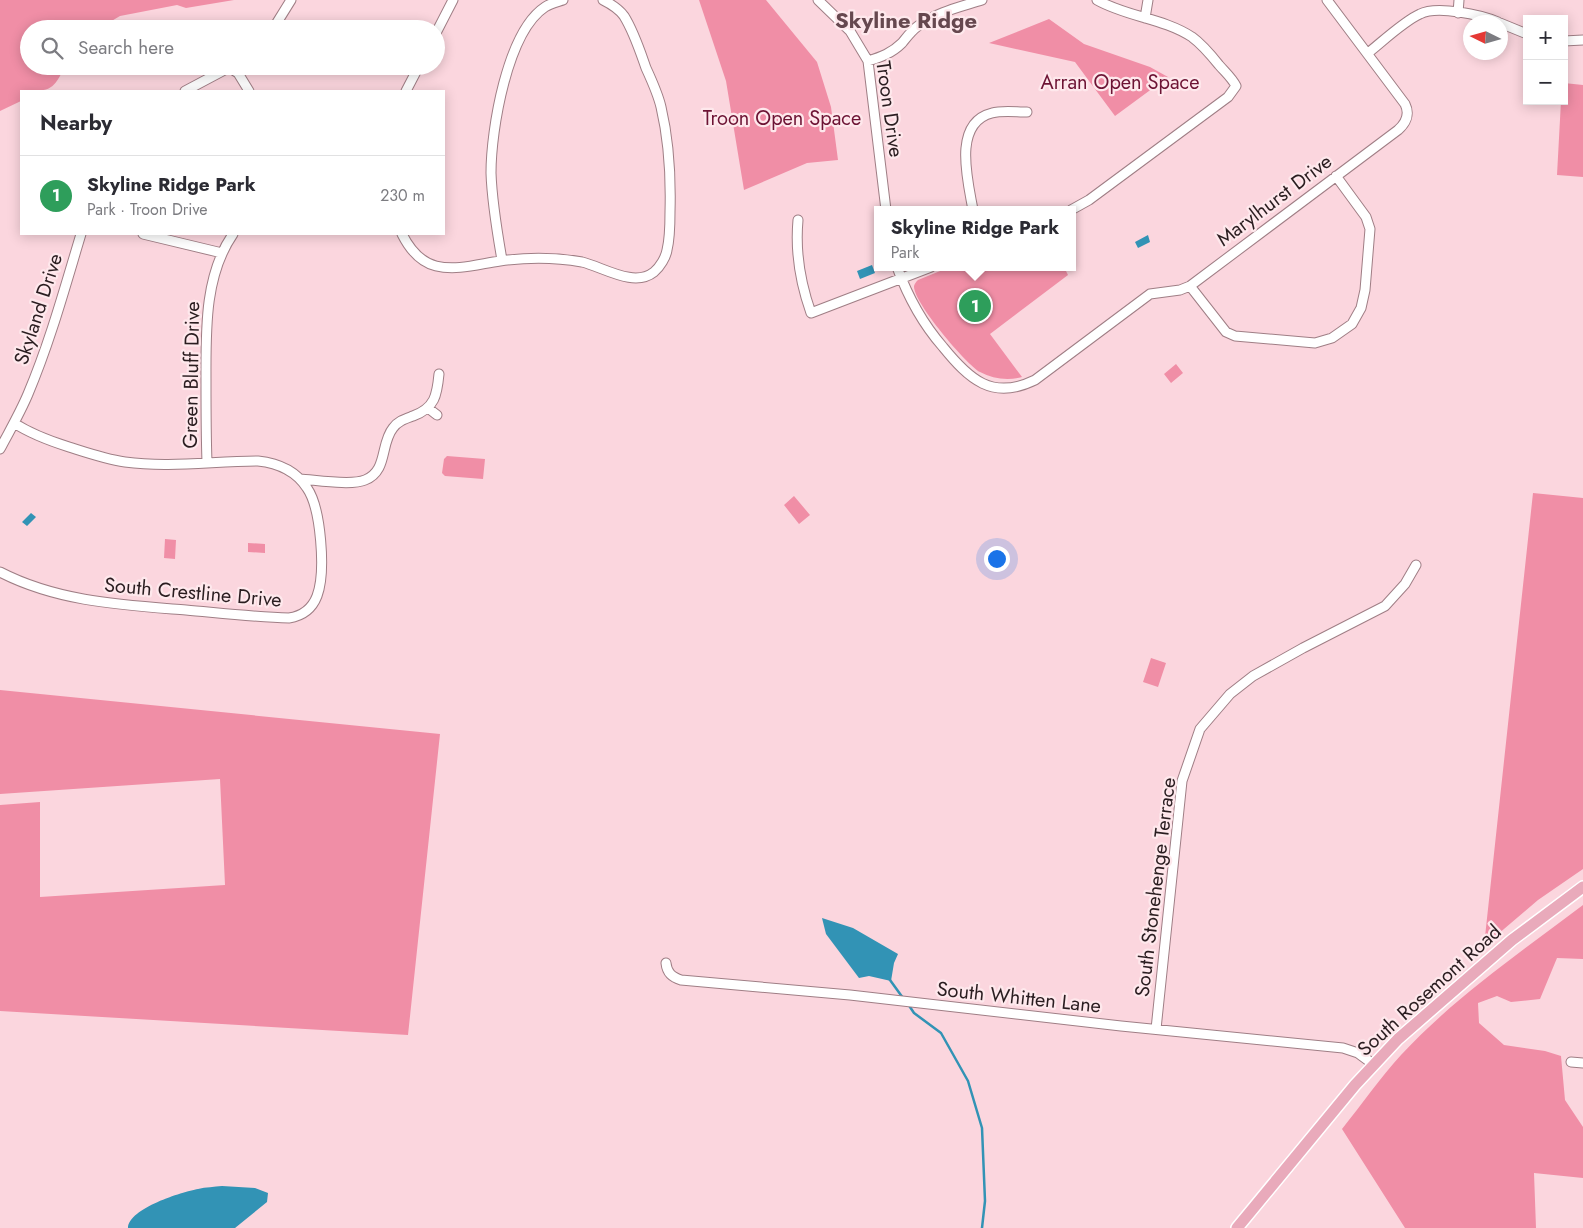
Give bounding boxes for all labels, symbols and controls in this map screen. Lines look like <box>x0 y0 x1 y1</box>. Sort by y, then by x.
district label: Skyline Ridge <box>835 4 977 36</box>
north arrow <box>1463 15 1508 60</box>
map controls <box>1523 15 1568 105</box>
button: + <box>1523 15 1568 60</box>
search box <box>20 20 445 75</box>
icon: search <box>38 34 66 62</box>
text: Search here <box>78 34 174 61</box>
street label: Troon Drive <box>868 59 911 159</box>
button: − <box>1523 60 1568 105</box>
park label: Arran Open Space <box>1041 68 1199 97</box>
park label: Troon Open Space <box>703 104 861 133</box>
text: Nearby <box>40 108 112 138</box>
street label: Marylhurst Drive <box>1211 147 1338 253</box>
text: Skyline Ridge Park <box>87 171 256 198</box>
text: 1 <box>52 184 60 207</box>
text: 230 m <box>380 184 425 207</box>
text: Park · Troon Drive <box>87 198 208 221</box>
popup <box>874 206 1076 271</box>
text: Skyline Ridge Park <box>891 214 1059 241</box>
text: Park <box>891 241 919 264</box>
street label: Skyland Drive <box>7 250 70 369</box>
pin: 1 <box>959 287 991 325</box>
street label: Green Bluff Drive <box>176 301 207 449</box>
your location <box>984 546 1010 572</box>
street label: South Crestline Drive <box>103 570 283 615</box>
street label: South Stonehenge Terrace <box>1128 776 1183 998</box>
street label: South Rosemont Road <box>1351 918 1508 1063</box>
street label: South Whitten Lane <box>935 974 1103 1021</box>

